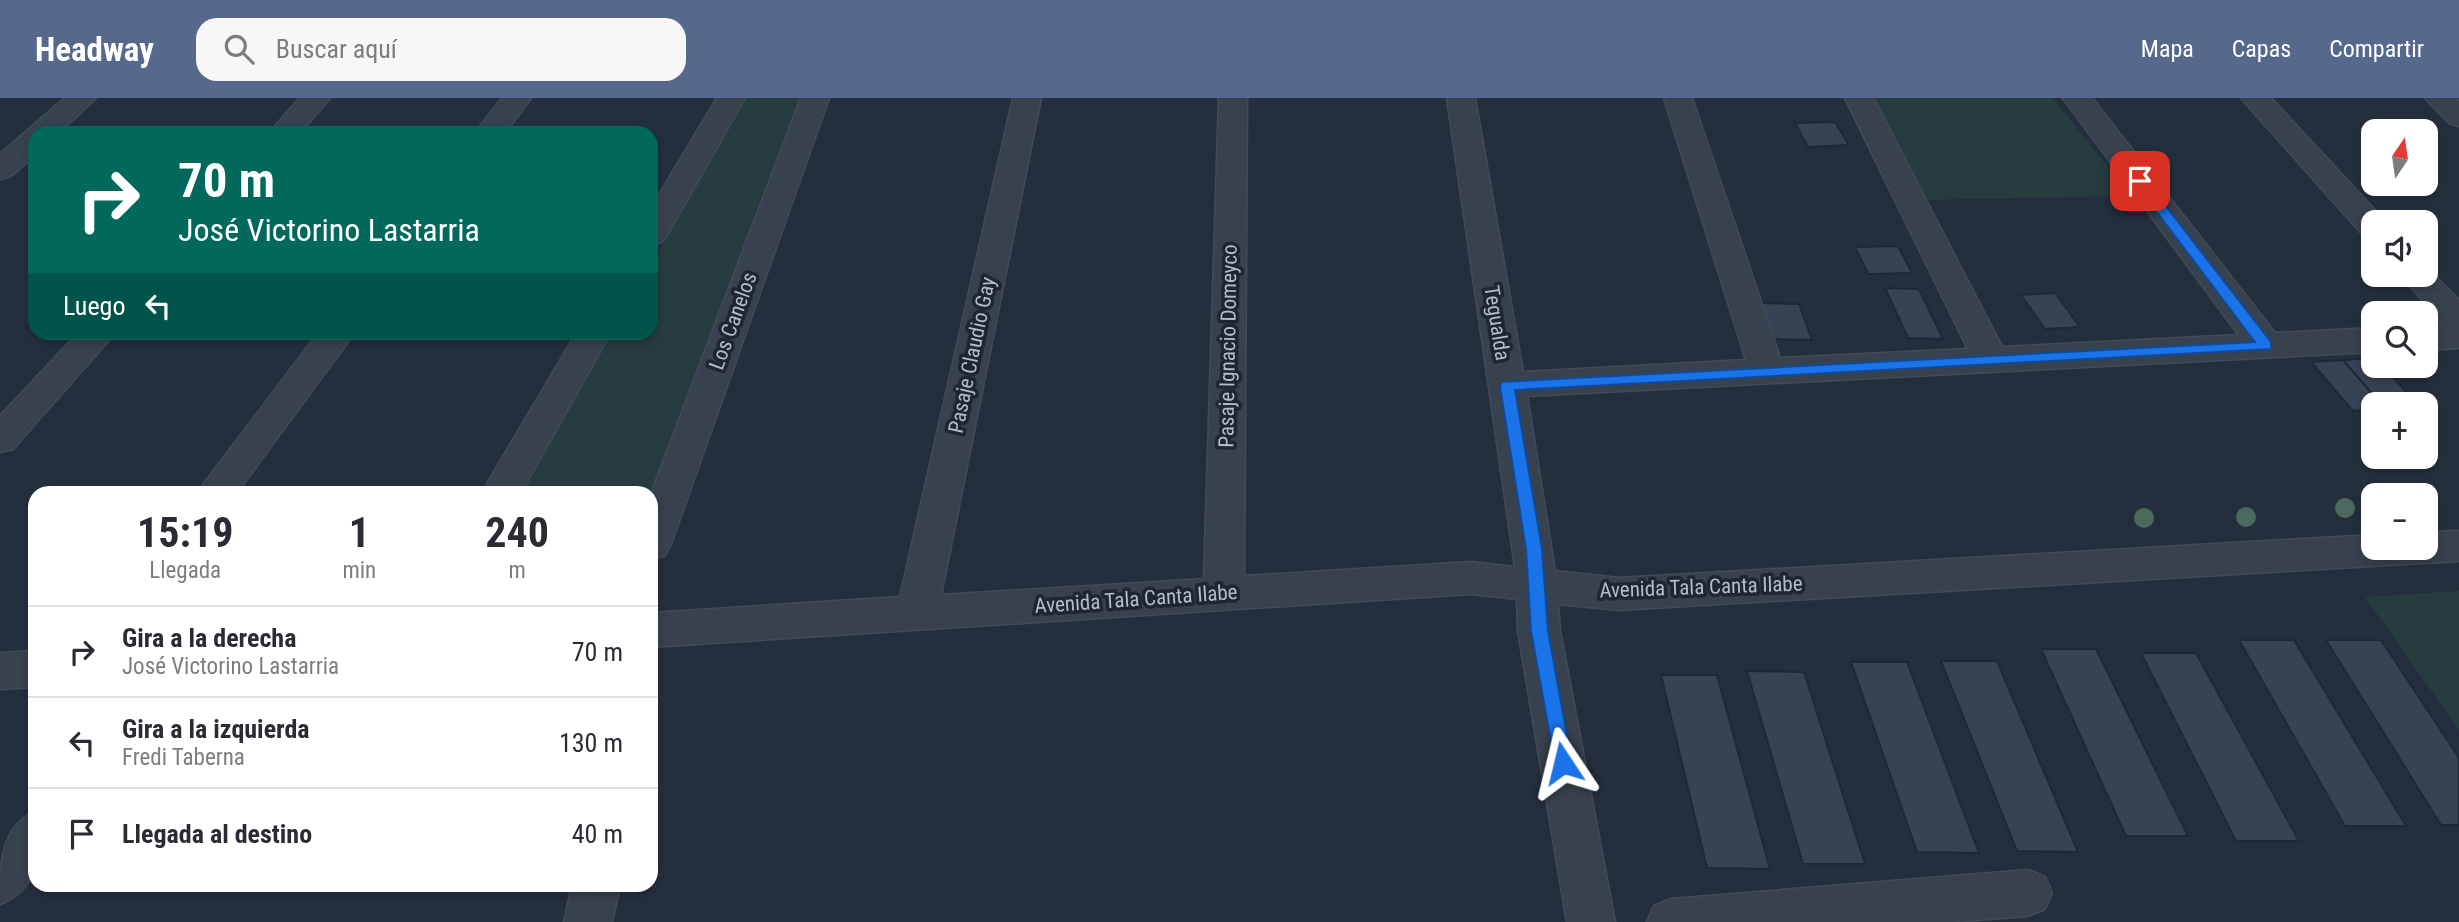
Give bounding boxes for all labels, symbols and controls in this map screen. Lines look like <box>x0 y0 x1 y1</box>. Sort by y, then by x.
search box <box>196 18 686 81</box>
text: Headway <box>35 30 154 69</box>
icon: search <box>220 30 258 68</box>
text: Buscar aquí <box>276 34 397 64</box>
text: Mapa <box>2141 35 2194 63</box>
text: Capas <box>2232 35 2291 63</box>
text: Compartir <box>2329 35 2424 63</box>
north arrow <box>2361 119 2438 196</box>
map controls <box>2361 119 2438 560</box>
pin <box>2110 151 2170 211</box>
text: 70 m <box>178 152 275 209</box>
icon: right <box>63 154 154 245</box>
icon: arrive <box>2121 162 2159 200</box>
button: sound <box>2361 210 2438 287</box>
text: José Victorino Lastarria <box>178 211 480 249</box>
street label: Pasaje Ignacio Domeyco <box>1214 244 1242 448</box>
street label: Los Canelos <box>704 269 762 373</box>
street label: Pasaje Claudio Gay <box>944 274 1000 435</box>
street label: Tegualda <box>1479 284 1515 362</box>
icon: left <box>139 287 177 325</box>
text: Luego <box>63 291 125 321</box>
button: search <box>2361 301 2438 378</box>
button: + <box>2361 392 2438 469</box>
button: − <box>2361 483 2438 560</box>
text: 15:19 <box>137 508 233 557</box>
text: 1 <box>349 508 370 557</box>
text: 240 <box>485 508 549 557</box>
text: Llegada <box>149 557 221 584</box>
text: min <box>342 557 376 584</box>
text: m <box>508 557 526 584</box>
street label: Avenida Tala Canta Ilabe <box>1599 571 1803 603</box>
street label: Avenida Tala Canta Ilabe <box>1034 580 1238 618</box>
text: Gira a la derecha <box>122 623 296 653</box>
icon: right <box>63 633 101 671</box>
text: 70 m <box>572 637 623 667</box>
text: José Victorino Lastarria <box>122 653 339 680</box>
text: Gira a la izquierda <box>122 714 310 744</box>
icon: left <box>63 724 101 762</box>
position arrow <box>1526 726 1600 800</box>
text: 130 m <box>559 728 623 758</box>
text: Fredi Taberna <box>122 744 245 771</box>
icon: arrive <box>63 815 101 853</box>
text: Llegada al destino <box>122 819 312 849</box>
text: 40 m <box>572 819 623 849</box>

